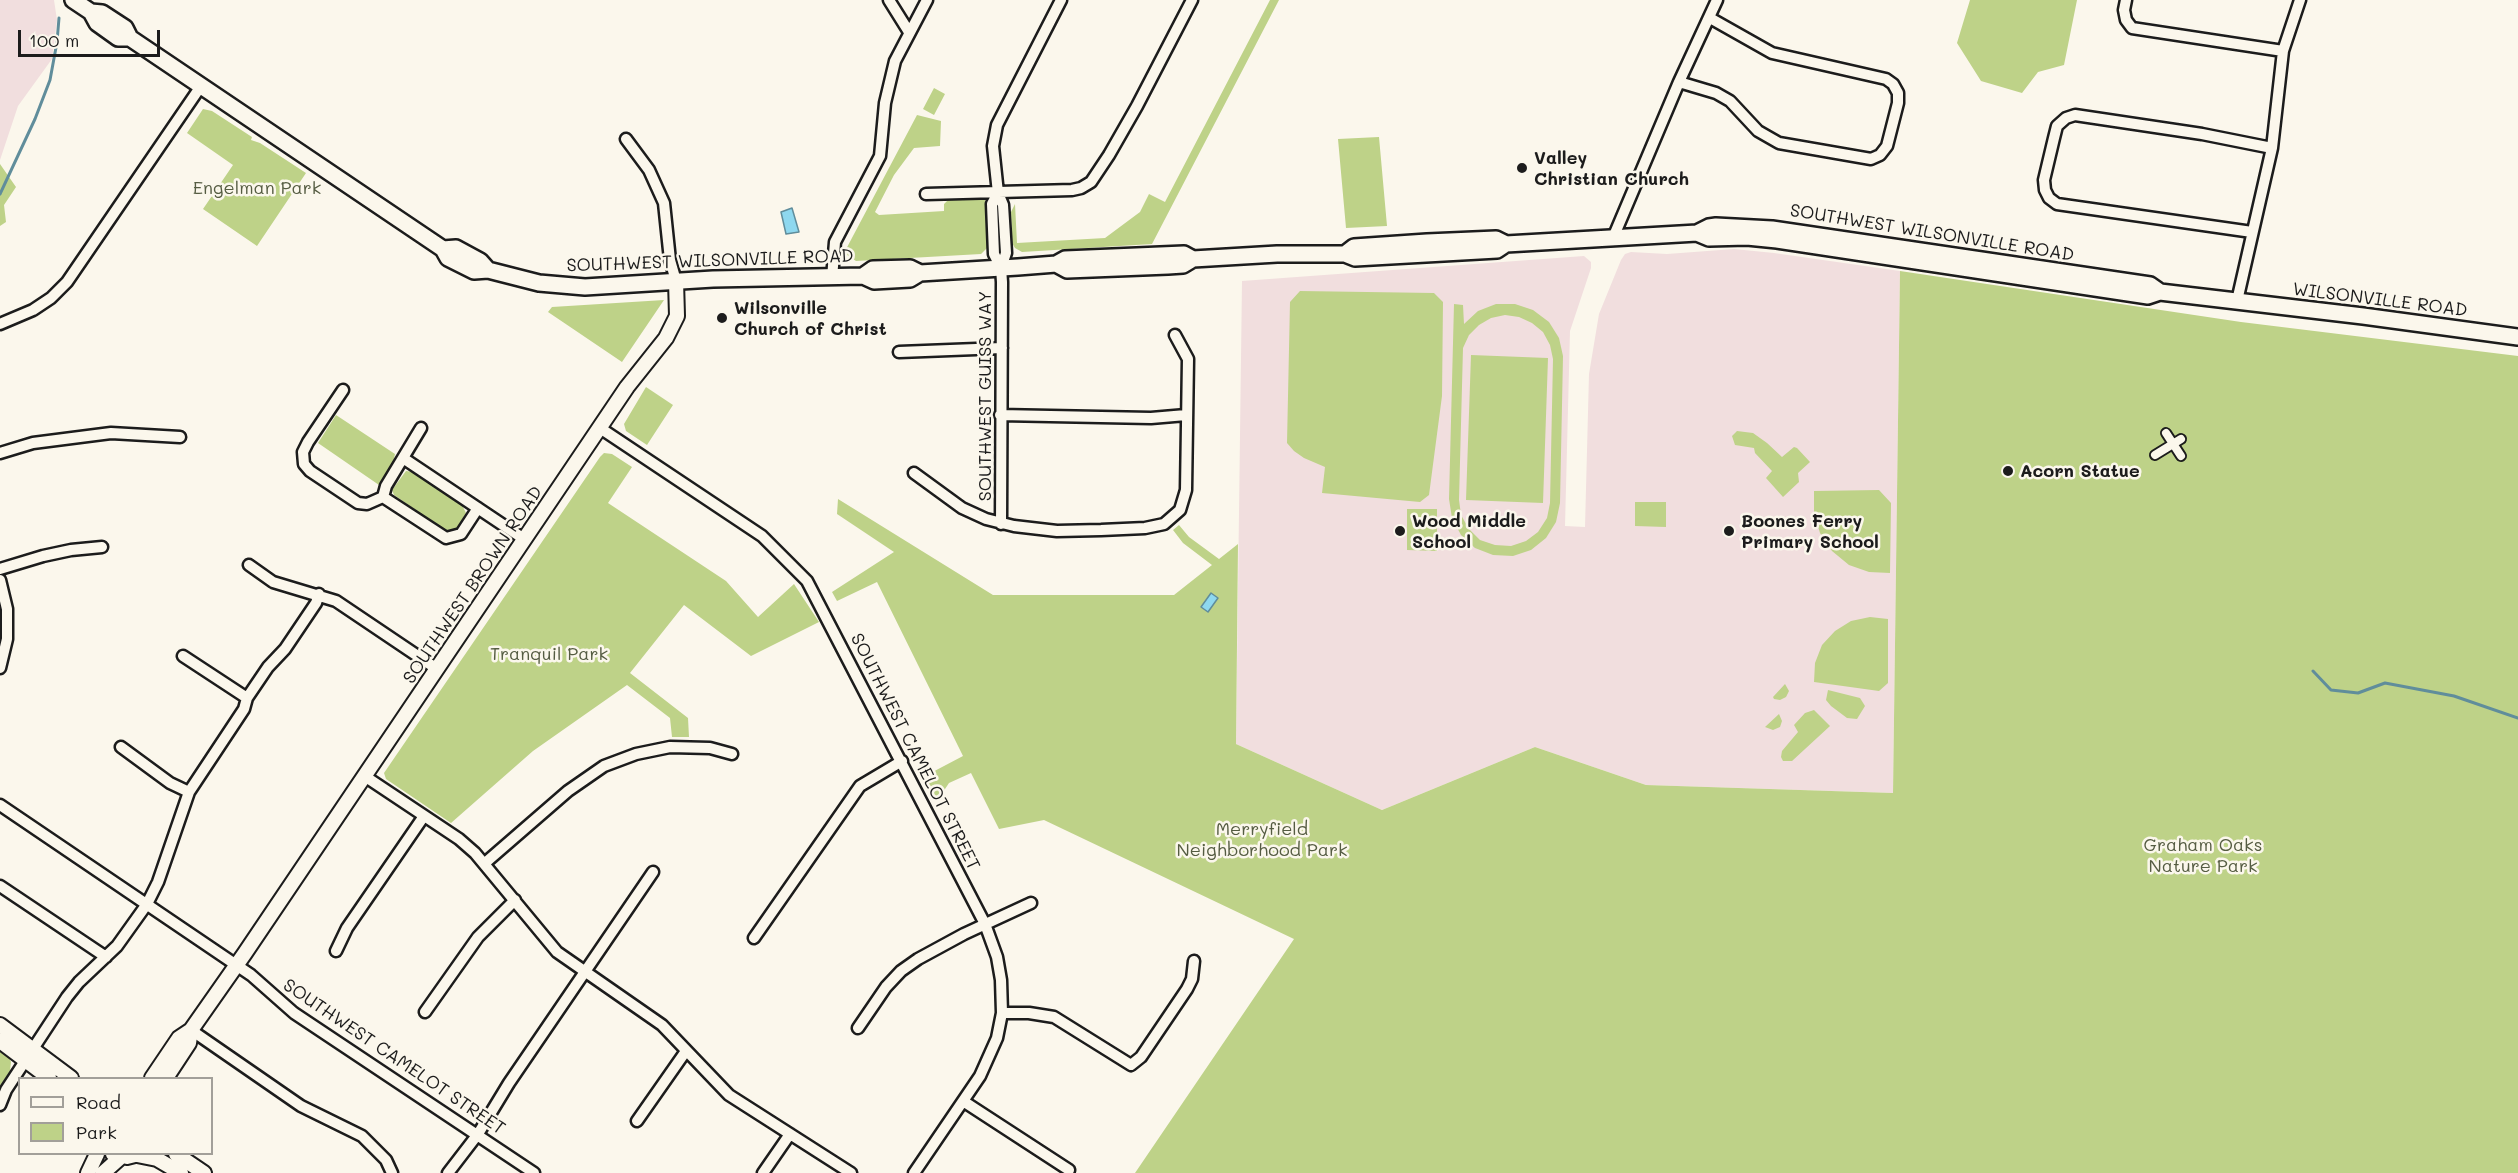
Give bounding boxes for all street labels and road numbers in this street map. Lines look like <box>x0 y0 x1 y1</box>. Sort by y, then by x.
street label: SOUTHWEST WILSONVILLE ROAD <box>1788 200 2076 266</box>
street label: SOUTHWEST WILSONVILLE ROAD <box>566 245 854 277</box>
street label: WILSONVILLE ROAD <box>2291 279 2469 321</box>
street label: SOUTHWEST GUISS WAY <box>974 291 996 501</box>
street label: SOUTHWEST BROWN ROAD <box>399 482 547 688</box>
street label: SOUTHWEST CAMELOT STREET <box>846 630 984 874</box>
street label: SOUTHWEST CAMELOT STREET <box>279 974 509 1140</box>

